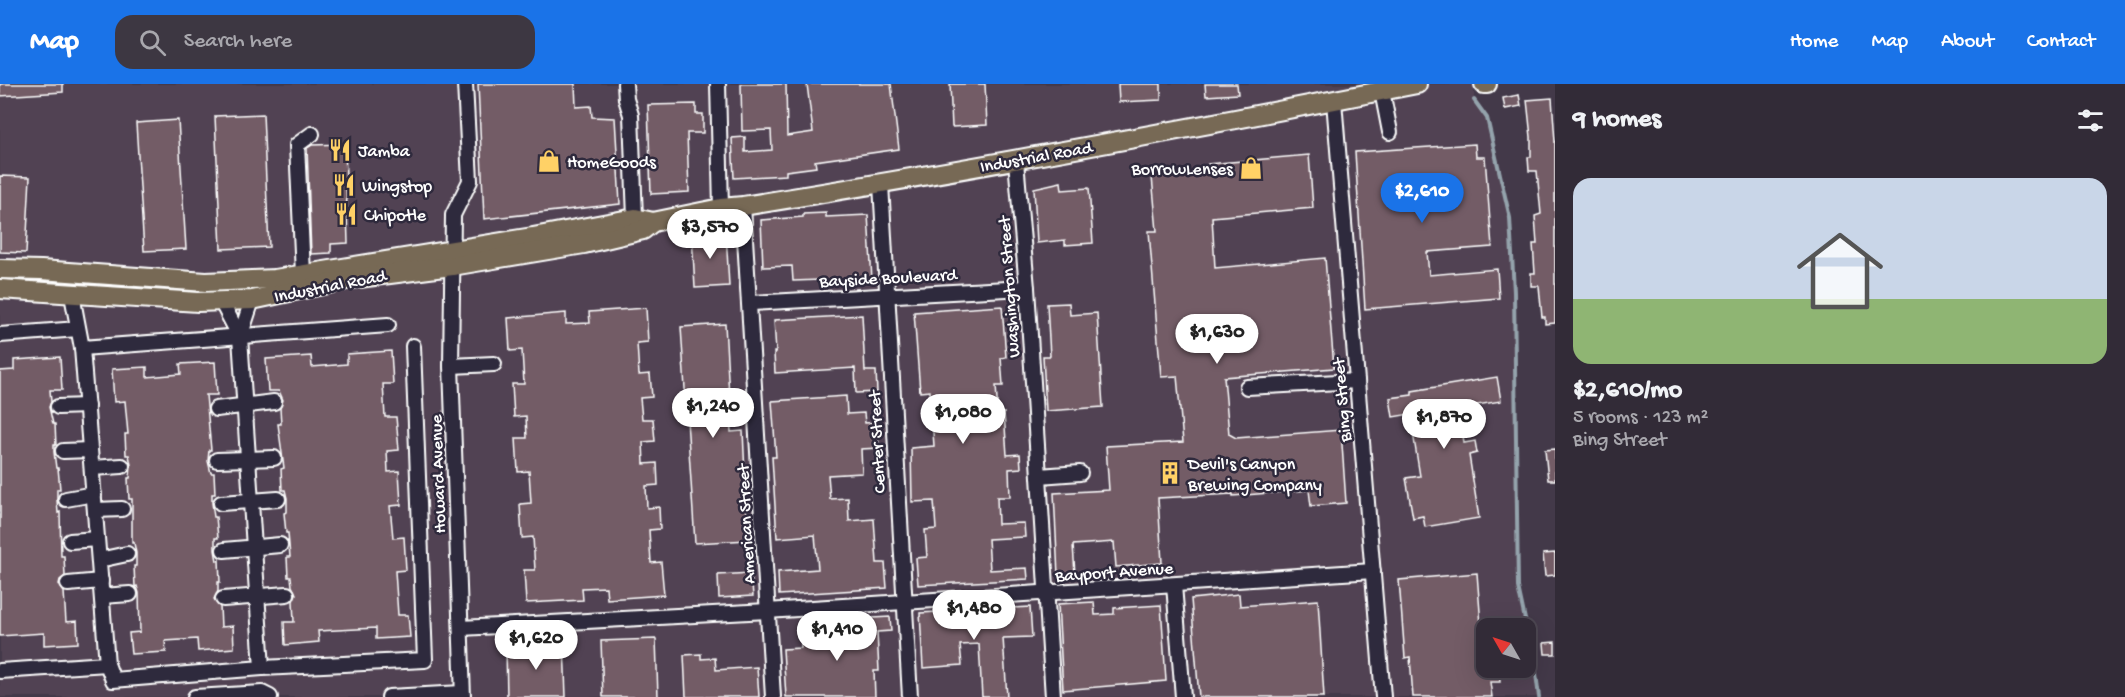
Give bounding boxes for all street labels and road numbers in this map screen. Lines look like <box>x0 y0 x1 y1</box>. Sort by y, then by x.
street label: Industrial Road <box>979 138 1096 179</box>
street label: Washington Street <box>995 214 1026 358</box>
street label: Bayside Boulevard <box>818 265 959 294</box>
street label: Industrial Road <box>273 266 390 309</box>
street label: Bing Street <box>1329 355 1358 444</box>
street label: Center Street <box>865 388 892 494</box>
street label: Howard Avenue <box>427 413 452 534</box>
street label: American Street <box>734 462 761 584</box>
street label: Bayport Avenue <box>1053 559 1175 588</box>

